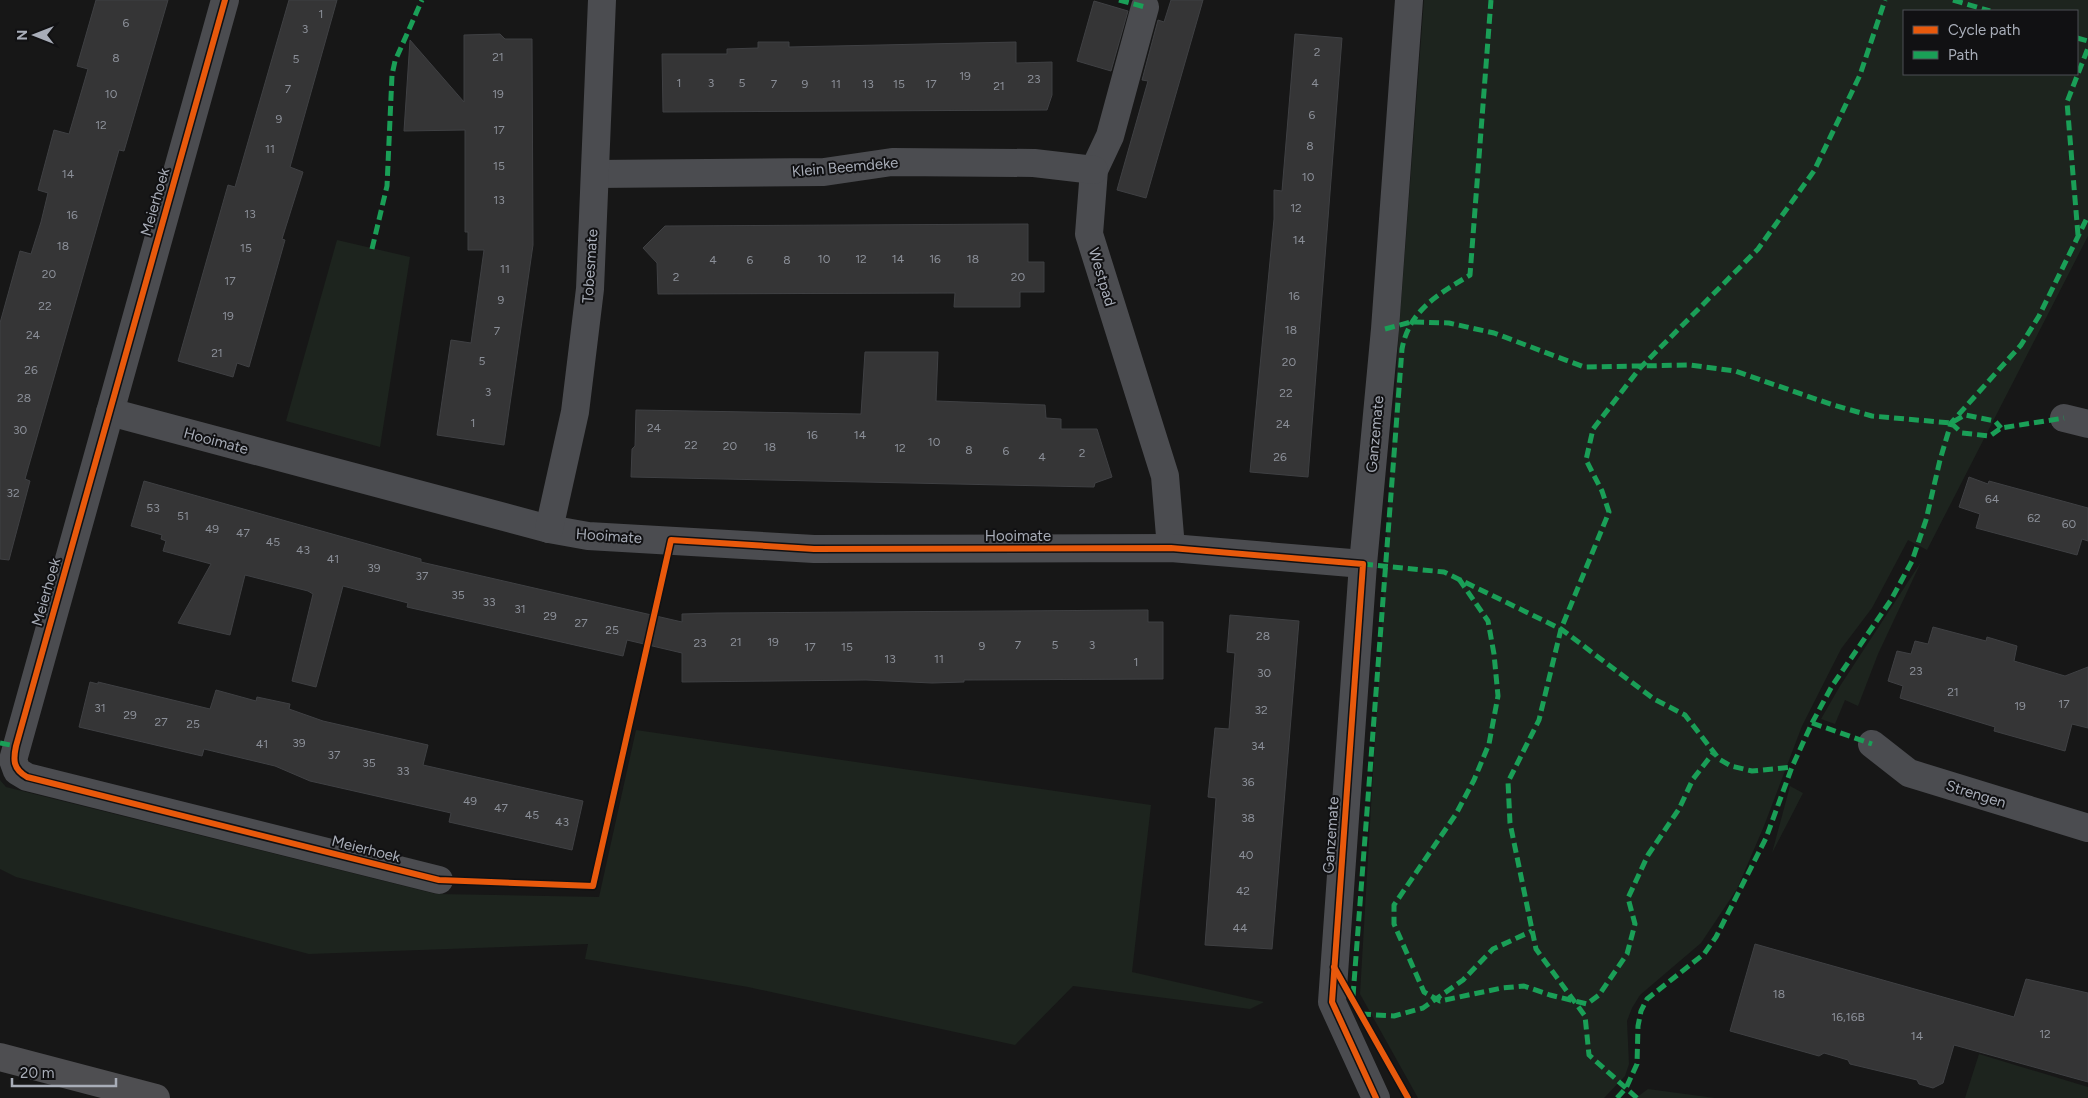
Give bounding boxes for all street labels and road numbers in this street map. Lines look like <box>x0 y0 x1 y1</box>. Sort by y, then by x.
street label: Klein Beemdeke <box>791 153 899 181</box>
street label: Meierhoek <box>137 165 174 238</box>
street label: Tobesmate <box>578 228 602 304</box>
street label: Westpad <box>1085 246 1119 308</box>
street label: Ganzemate <box>1363 395 1387 473</box>
street label: Hooimate <box>182 424 250 458</box>
street label: Hooimate <box>575 525 643 547</box>
street label: Hooimate <box>985 527 1051 545</box>
street label: Meierhoek <box>28 555 65 628</box>
street label: Strengen <box>1944 776 2008 812</box>
street label: Ganzemate <box>1319 796 1343 874</box>
street label: Meierhoek <box>330 832 403 866</box>

